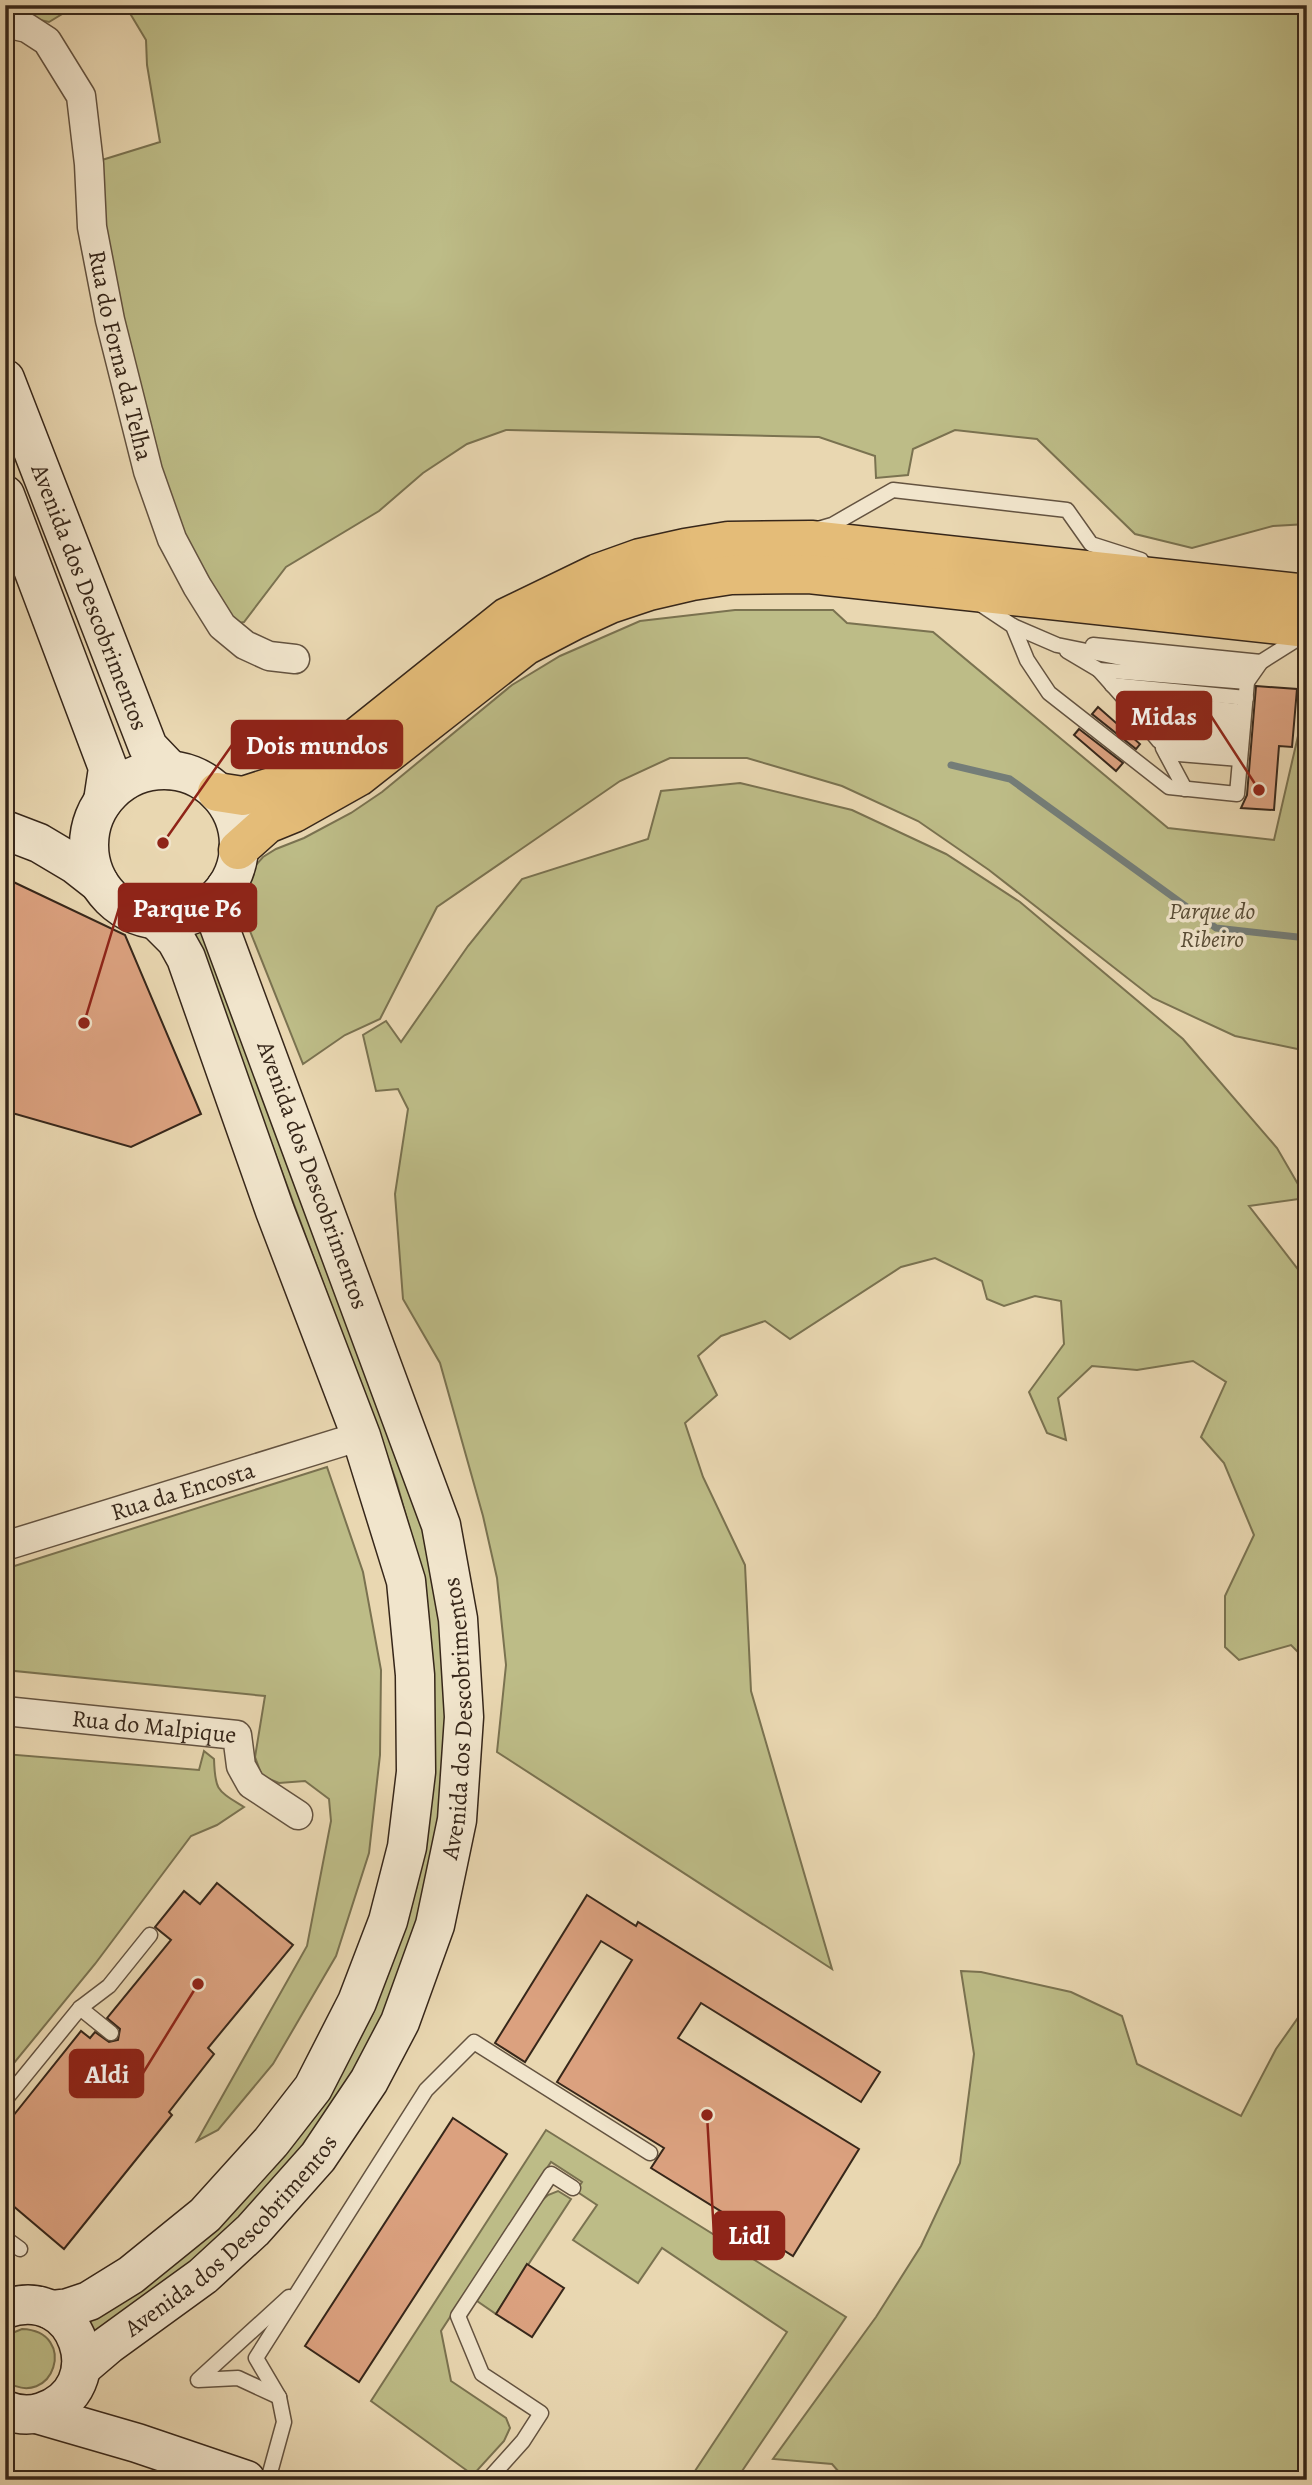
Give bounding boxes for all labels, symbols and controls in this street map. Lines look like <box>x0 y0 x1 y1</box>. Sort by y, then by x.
street label: Rua do Forna da Telha <box>81 247 161 465</box>
street label: Avenida dos Descobrimentos <box>23 458 156 735</box>
callout: Midas <box>1117 692 1211 739</box>
text: Midas <box>1131 699 1197 734</box>
callout: Dois mundos <box>232 721 402 768</box>
text: Dois mundos <box>246 728 388 763</box>
callout: Parque P6 <box>119 884 256 931</box>
text: Parque P6 <box>133 891 241 926</box>
park label: Parque do Ribeiro <box>1169 895 1255 955</box>
street label: Avenida dos Descobrimentos <box>249 1036 376 1314</box>
street label: Rua da Encosta <box>107 1454 259 1528</box>
street label: Avenida dos Descobrimentos <box>433 1575 480 1863</box>
street label: Rua do Malpique <box>70 1702 238 1751</box>
callout: Aldi <box>70 2050 143 2097</box>
text: Aldi <box>84 2057 129 2092</box>
street label: Avenida dos Descobrimentos <box>117 2128 345 2345</box>
callout: Lidl <box>714 2212 784 2259</box>
text: Lidl <box>728 2218 770 2253</box>

